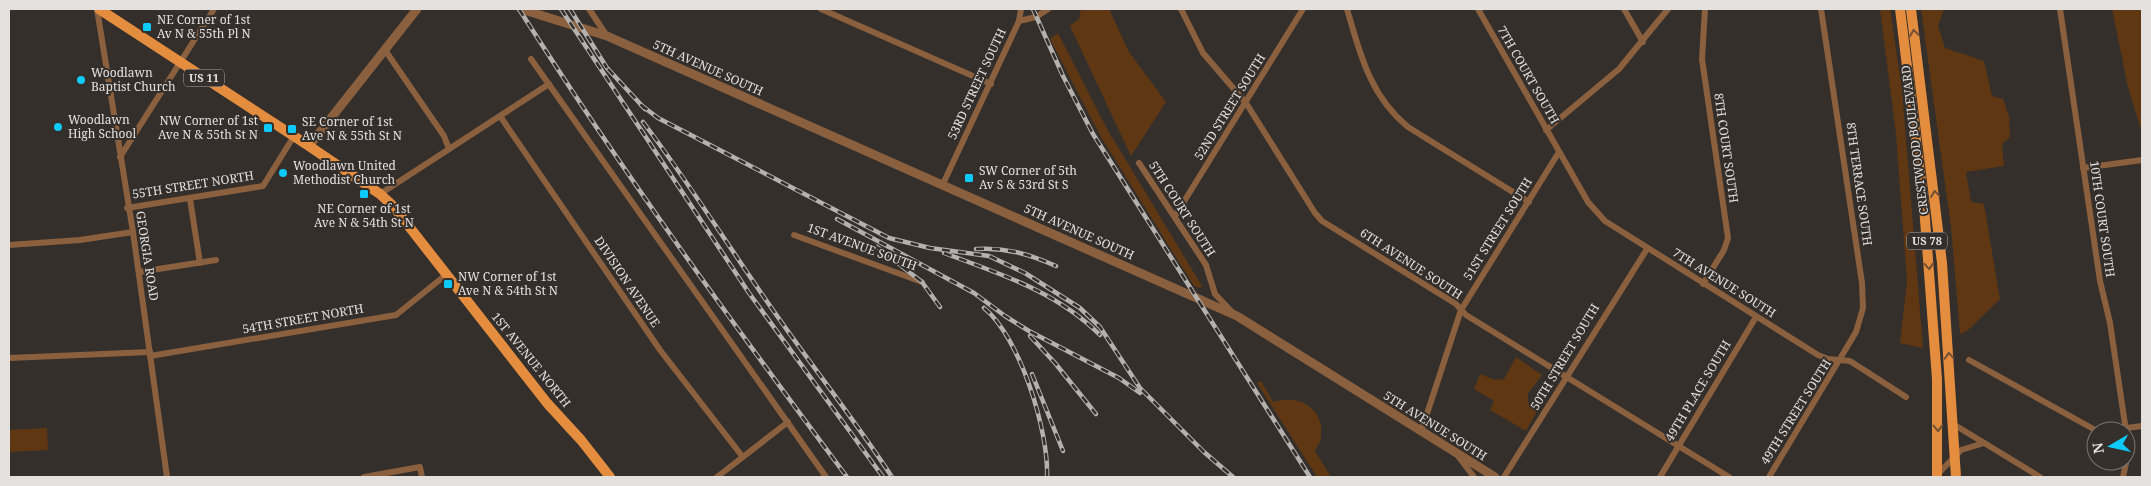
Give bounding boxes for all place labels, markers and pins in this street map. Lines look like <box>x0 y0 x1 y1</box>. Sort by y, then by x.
place label: NE Corner of 1st Av N & 55th Pl N <box>157 11 251 42</box>
marker: NE Corner of 1st Av N & 55th Pl N <box>141 21 153 33</box>
place label: Woodlawn Baptist Church <box>91 64 176 95</box>
marker: Woodlawn Baptist Church <box>75 74 87 86</box>
place label: Woodlawn High School <box>68 111 136 142</box>
place label: NW Corner of 1st Ave N & 55th St N <box>158 112 258 143</box>
place label: SE Corner of 1st Ave N & 55th St N <box>302 113 402 144</box>
marker: Woodlawn High School <box>52 121 64 133</box>
marker: NW Corner of 1st Ave N & 55th St N <box>262 122 274 134</box>
marker: SE Corner of 1st Ave N & 55th St N <box>286 123 298 135</box>
place label: Woodlawn United Methodist Church <box>293 157 397 188</box>
place label: SW Corner of 5th Av S & 53rd St S <box>979 162 1077 193</box>
marker: Woodlawn United Methodist Church <box>277 167 289 179</box>
marker: SW Corner of 5th Av S & 53rd St S <box>963 172 975 184</box>
marker: NE Corner of 1st Ave N & 54th St N <box>358 188 370 200</box>
place label: NE Corner of 1st Ave N & 54th St N <box>314 200 414 231</box>
place label: NW Corner of 1st Ave N & 54th St N <box>458 268 558 299</box>
marker: NW Corner of 1st Ave N & 54th St N <box>442 278 454 290</box>

